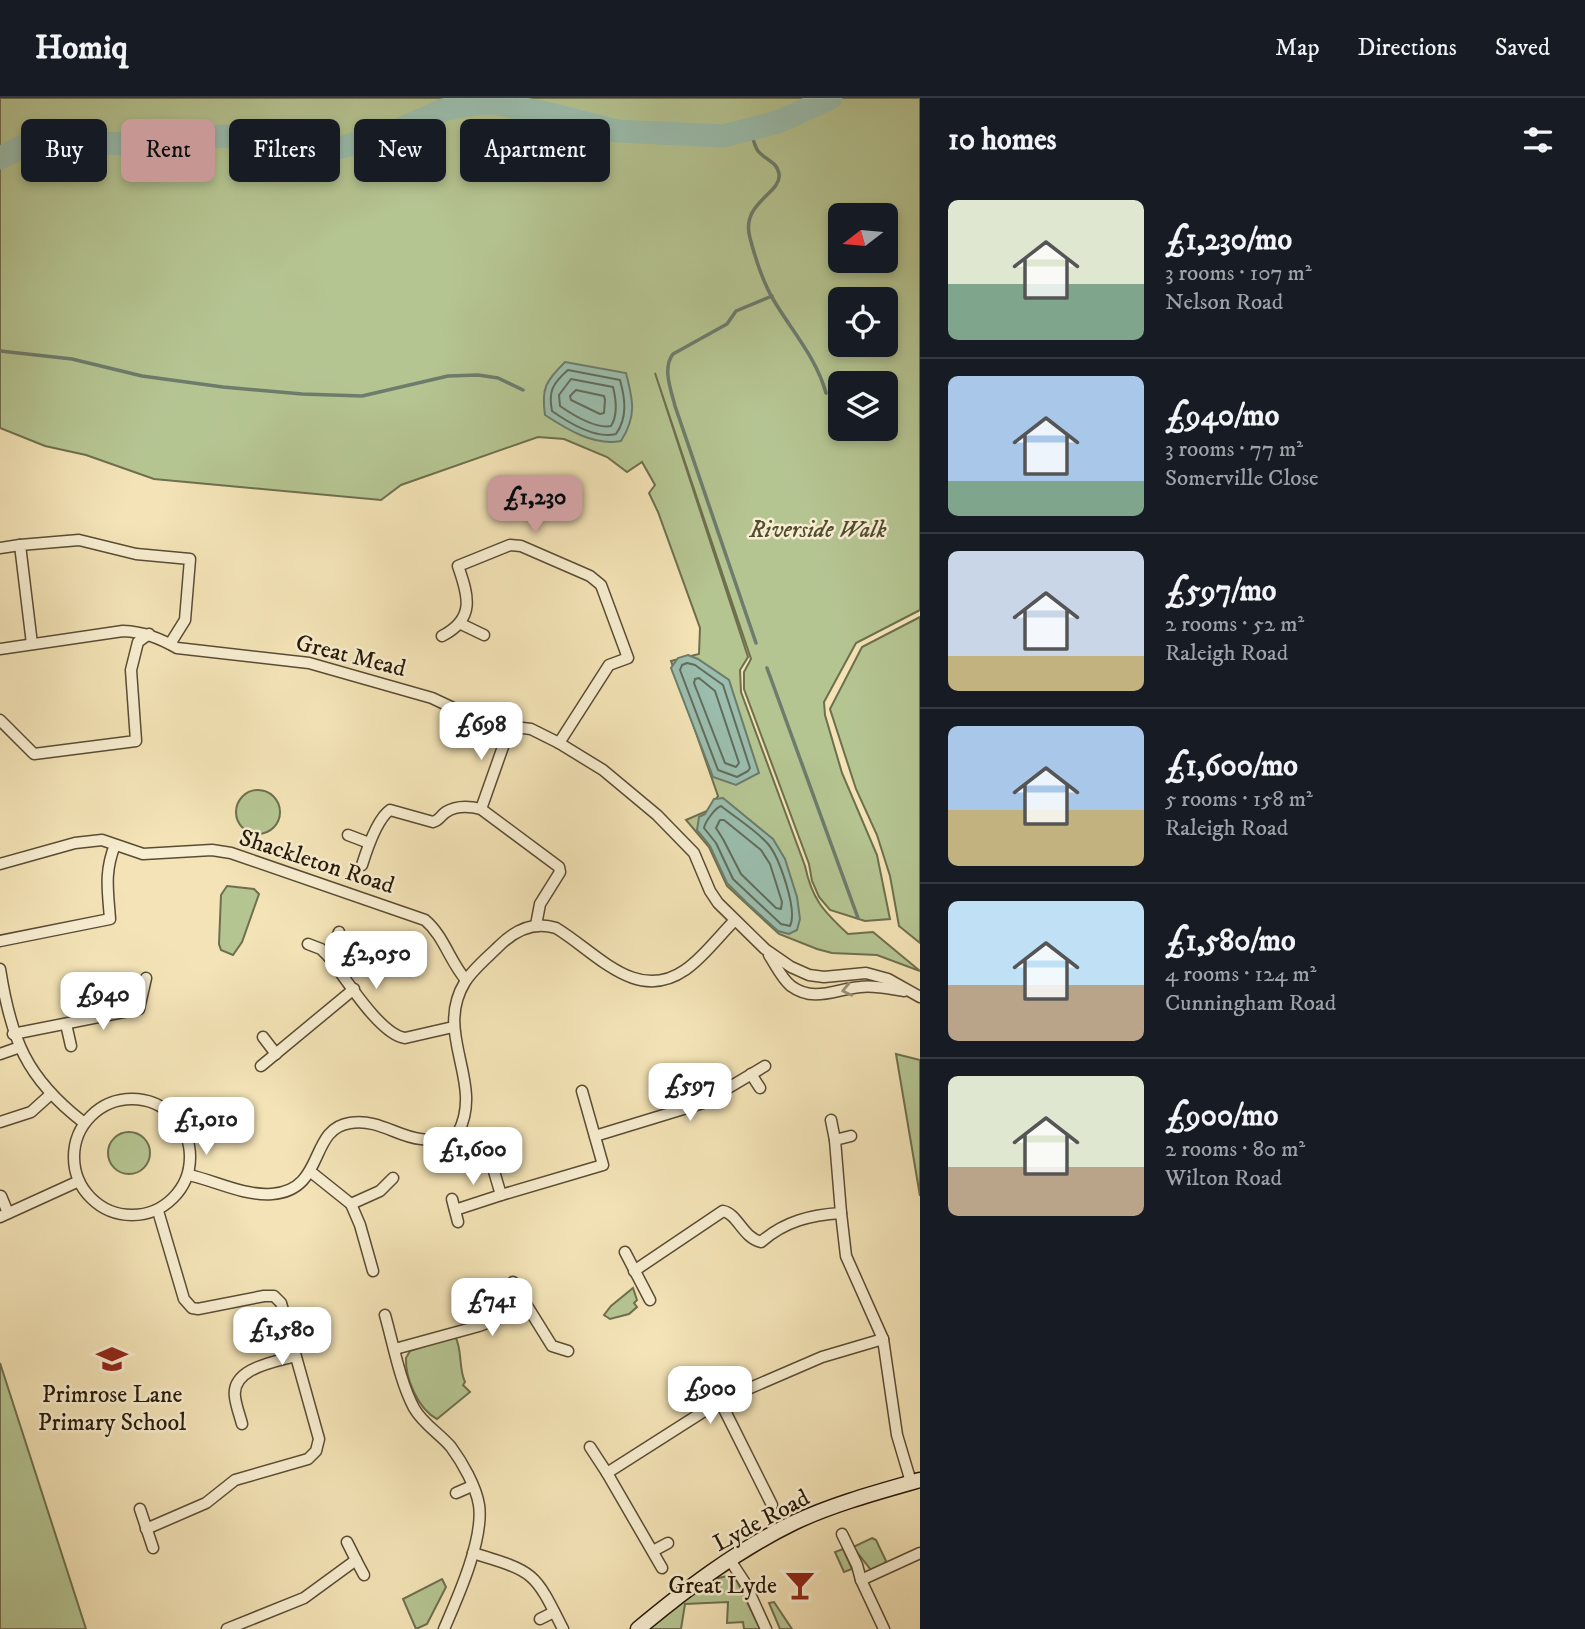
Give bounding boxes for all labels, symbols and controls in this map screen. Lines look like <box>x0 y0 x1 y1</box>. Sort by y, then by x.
text: Homiq <box>35 28 128 69</box>
text: Map <box>1275 33 1320 63</box>
text: Directions <box>1358 33 1457 63</box>
text: Saved <box>1495 33 1550 63</box>
chip: Buy <box>21 119 107 182</box>
chip: Rent <box>121 119 215 182</box>
chip: Filters <box>229 119 340 182</box>
chip: New <box>354 119 446 182</box>
chip: Apartment <box>460 119 610 182</box>
icon: filters <box>1519 121 1557 159</box>
text: 10 homes <box>948 122 1057 159</box>
north arrow <box>828 203 898 273</box>
map controls <box>828 203 898 441</box>
text: £1,230/mo <box>1165 222 1292 259</box>
icon: home <box>1004 228 1088 312</box>
text: 3 rooms · 107 m² <box>1165 259 1312 288</box>
button: locate <box>828 287 898 357</box>
text: Nelson Road <box>1165 288 1283 317</box>
button: layers <box>828 371 898 441</box>
text: £940/mo <box>1165 398 1279 435</box>
icon: home <box>1004 404 1088 488</box>
text: 3 rooms · 77 m² <box>1165 435 1303 464</box>
text: Somerville Close <box>1165 464 1319 493</box>
pin: £1,230 <box>478 476 592 535</box>
text: £1,230 <box>504 483 566 512</box>
park label: Riverside Walk <box>748 515 887 545</box>
text: £597/mo <box>1165 573 1276 610</box>
icon: home <box>1004 579 1088 663</box>
text: 2 rooms · 52 m² <box>1165 610 1304 639</box>
street label: Great Mead <box>293 628 409 684</box>
text: Raleigh Road <box>1165 639 1288 668</box>
pin: £698 <box>440 702 522 762</box>
text: £698 <box>456 710 506 739</box>
text: £1,600/mo <box>1165 748 1298 785</box>
icon: home <box>1004 754 1088 838</box>
text: 5 rooms · 158 m² <box>1165 785 1313 814</box>
text: Raleigh Road <box>1165 814 1288 843</box>
street label: Shackleton Road <box>235 823 398 901</box>
text: £1,580/mo <box>1165 923 1296 960</box>
icon: home <box>1004 929 1088 1013</box>
pin: £2,050 <box>319 932 433 991</box>
text: £2,050 <box>341 939 411 968</box>
text: 4 rooms · 124 m² <box>1165 960 1316 989</box>
pin: £940 <box>62 972 144 1032</box>
text: £940 <box>76 980 130 1009</box>
one-way arrow <box>841 982 853 996</box>
text: Cunningham Road <box>1165 989 1336 1018</box>
pin: £597 <box>649 1063 731 1123</box>
text: £597 <box>665 1071 715 1100</box>
pin: £1,010 <box>149 1098 263 1157</box>
text: £900/mo <box>1165 1098 1278 1135</box>
icon: home <box>1004 1104 1088 1188</box>
text: £1,010 <box>174 1105 238 1134</box>
pin: £1,600 <box>416 1128 530 1187</box>
text: £1,600 <box>439 1135 507 1164</box>
text: 2 rooms · 80 m² <box>1165 1135 1305 1164</box>
text: Wilton Road <box>1165 1164 1282 1193</box>
pin: £741 <box>451 1278 533 1338</box>
text: £741 <box>467 1286 517 1315</box>
pin: £1,580 <box>225 1308 339 1367</box>
text: £1,580 <box>249 1315 315 1344</box>
school or university icon: Primrose Lane Primary School <box>95 1342 129 1376</box>
pin: £900 <box>669 1366 751 1426</box>
text: £900 <box>684 1374 736 1403</box>
place label: Primrose Lane Primary School <box>38 1380 187 1438</box>
street label: Lyde Road <box>708 1483 815 1559</box>
bar icon: Great Lyde <box>783 1568 817 1602</box>
place label: Great Lyde <box>668 1571 777 1601</box>

